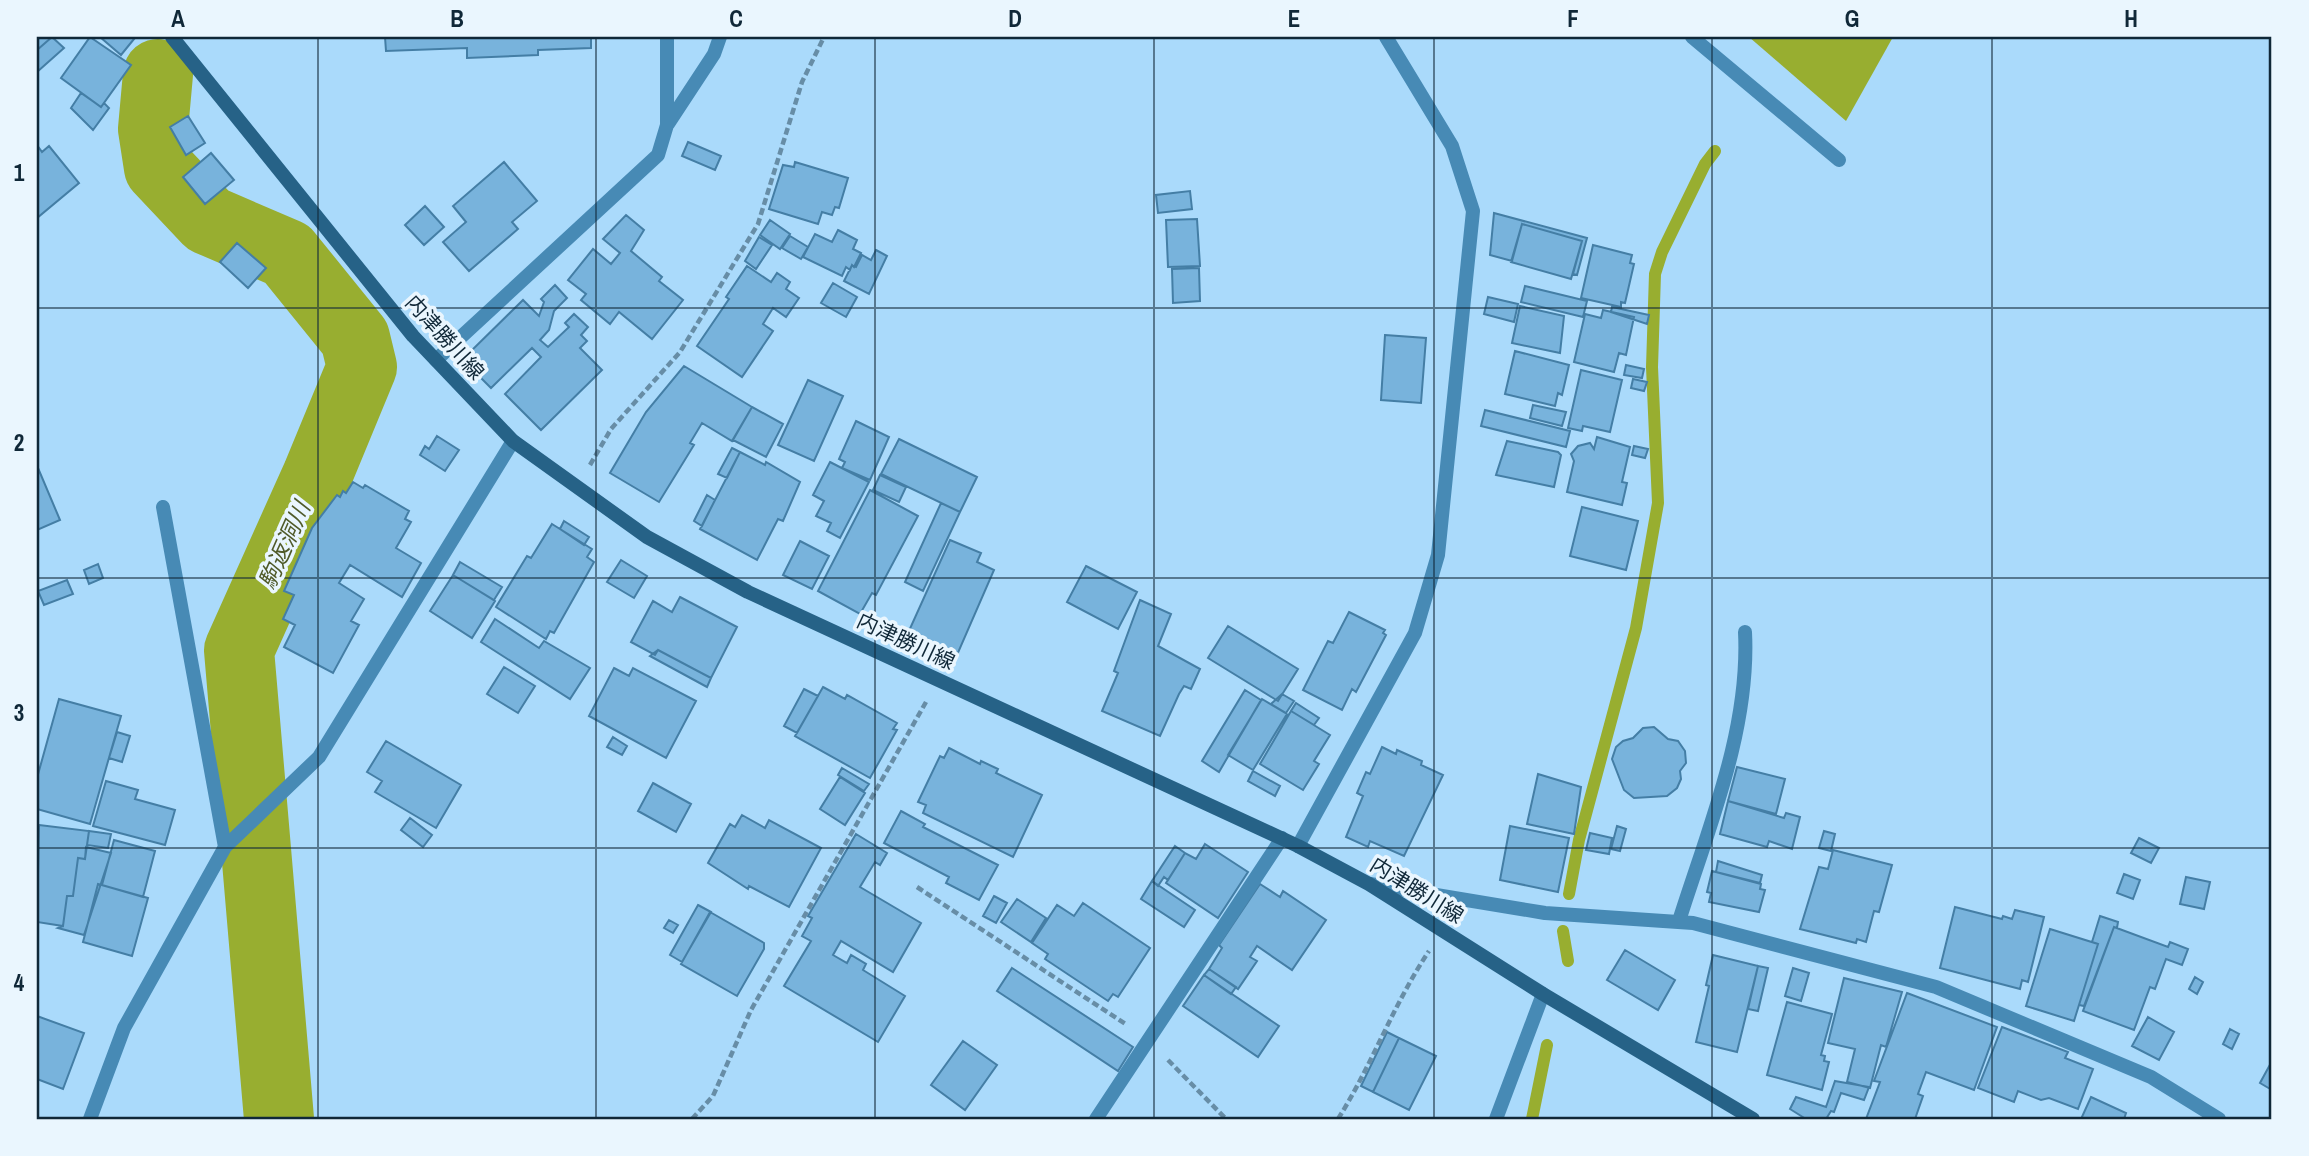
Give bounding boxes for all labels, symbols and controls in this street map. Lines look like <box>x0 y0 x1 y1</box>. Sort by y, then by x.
text: A <box>171 3 185 34</box>
text: B <box>450 3 464 34</box>
text: C <box>729 3 743 34</box>
text: D <box>1008 3 1022 34</box>
text: E <box>1288 3 1300 34</box>
text: F <box>1567 3 1579 34</box>
text: G <box>1845 3 1859 34</box>
text: H <box>2124 3 2138 34</box>
text: 1 <box>14 157 25 188</box>
street label: 内津勝川線 <box>399 288 491 386</box>
text: 2 <box>14 427 24 458</box>
water label: 駒返洞川 <box>251 494 318 593</box>
street label: 内津勝川線 <box>852 606 960 676</box>
text: 3 <box>14 697 24 728</box>
street label: 内津勝川線 <box>1365 850 1469 930</box>
text: 4 <box>14 967 25 998</box>

